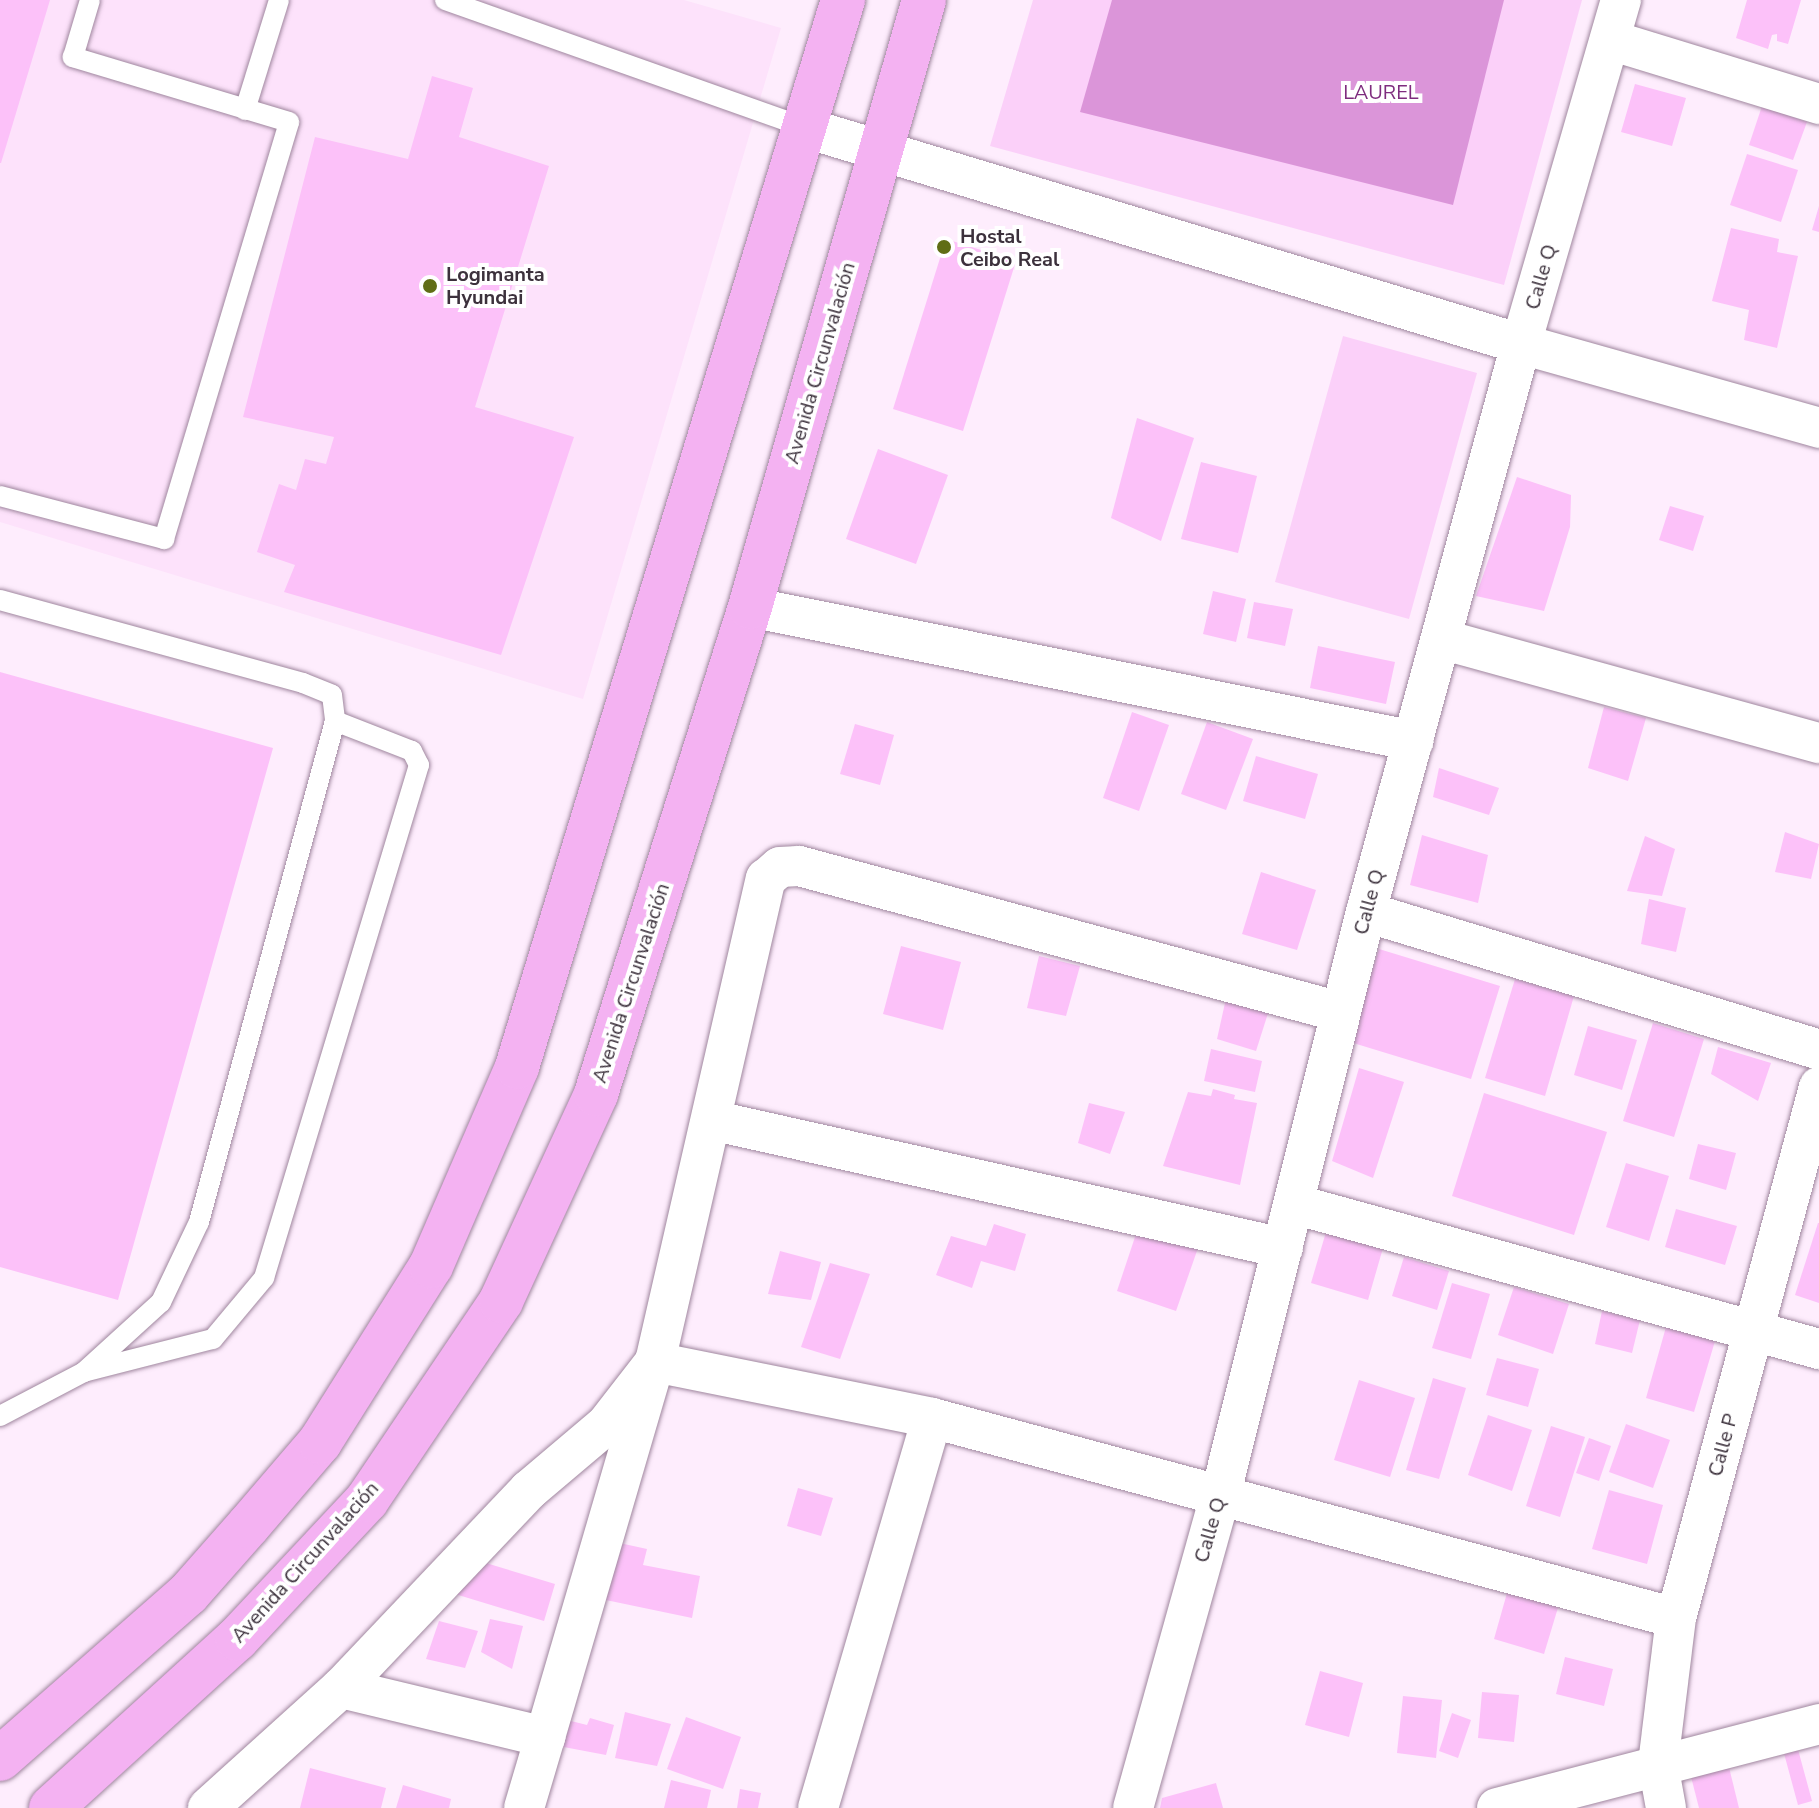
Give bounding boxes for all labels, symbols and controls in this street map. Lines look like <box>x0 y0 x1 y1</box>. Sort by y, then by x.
park label: LAUREL <box>1343 80 1419 104</box>
place label: Hostal Ceibo Real <box>960 224 1059 271</box>
marker: Hostal Ceibo Real <box>935 238 953 256</box>
street label: Calle Q <box>1520 242 1562 312</box>
street label: Avenida Circunvalación <box>780 259 860 467</box>
place label: Logimanta Hyundai <box>446 262 545 309</box>
marker: Logimanta Hyundai <box>421 277 439 295</box>
street label: Calle Q <box>1349 867 1389 937</box>
street label: Avenida Circunvalación <box>587 880 675 1086</box>
street label: Calle P <box>1703 1411 1743 1479</box>
street label: Avenida Circunvalación <box>226 1476 384 1648</box>
street label: Calle Q <box>1189 1495 1231 1565</box>

